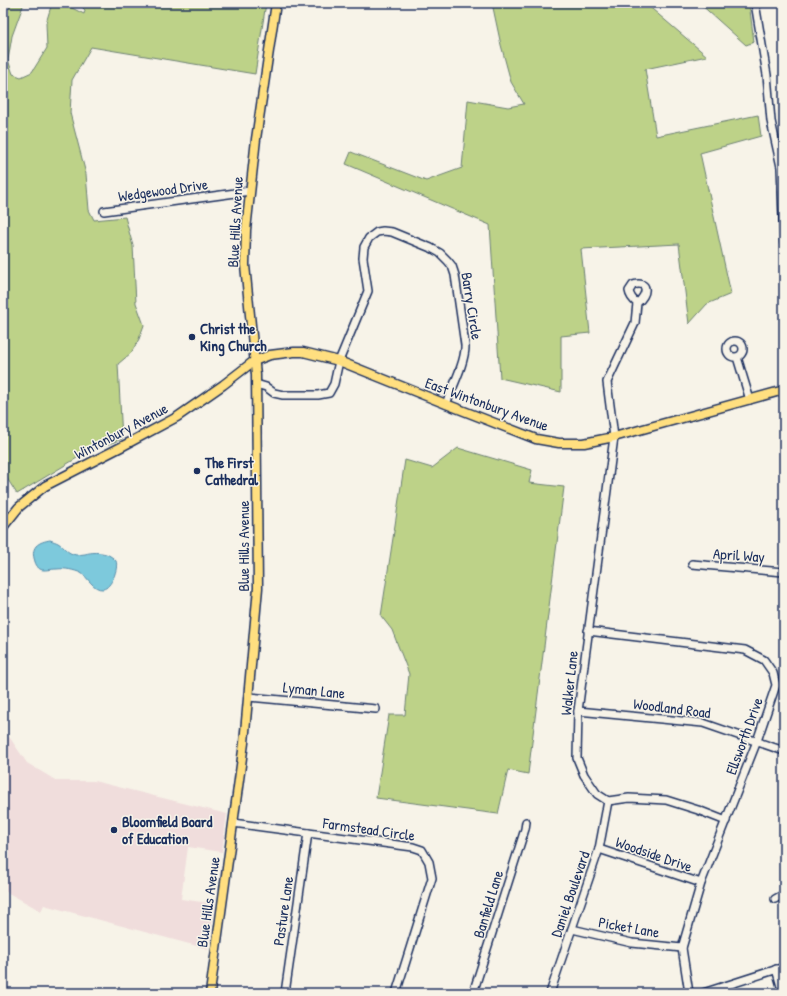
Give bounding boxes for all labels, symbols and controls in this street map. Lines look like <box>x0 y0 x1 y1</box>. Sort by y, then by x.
street label: Wedgewood Drive <box>117 173 209 207</box>
street label: Blue Hills Avenue <box>222 176 248 268</box>
street label: Barry Circle <box>456 271 488 341</box>
place label: Christ the King Church <box>200 318 267 357</box>
marker: Christ the King Church <box>187 332 197 342</box>
street label: East Wintonbury Avenue <box>422 372 552 436</box>
street label: Wintonbury Avenue <box>71 398 171 464</box>
place label: The First Cathedral <box>204 452 259 490</box>
marker: The First Cathedral <box>192 466 202 476</box>
street label: Blue Hills Avenue <box>233 500 254 592</box>
street label: April Way <box>712 543 766 567</box>
street label: Walker Lane <box>555 650 583 716</box>
street label: Lyman Lane <box>282 676 346 704</box>
street label: Woodland Road <box>632 693 712 723</box>
street label: Ellsworth Drive <box>720 694 768 778</box>
place label: Bloomfield Board of Education <box>122 811 212 849</box>
street label: Farmstead Circle <box>321 812 416 846</box>
marker: Bloomfield Board of Education <box>109 825 119 835</box>
street label: Woodside Drive <box>613 831 695 877</box>
street label: Daniel Boulevard <box>545 848 595 940</box>
street label: Blue Hills Avenue <box>191 855 225 949</box>
street label: Banfield Lane <box>468 868 508 940</box>
street label: Pasture Lane <box>268 875 298 947</box>
street label: Picket Lane <box>597 911 661 943</box>

